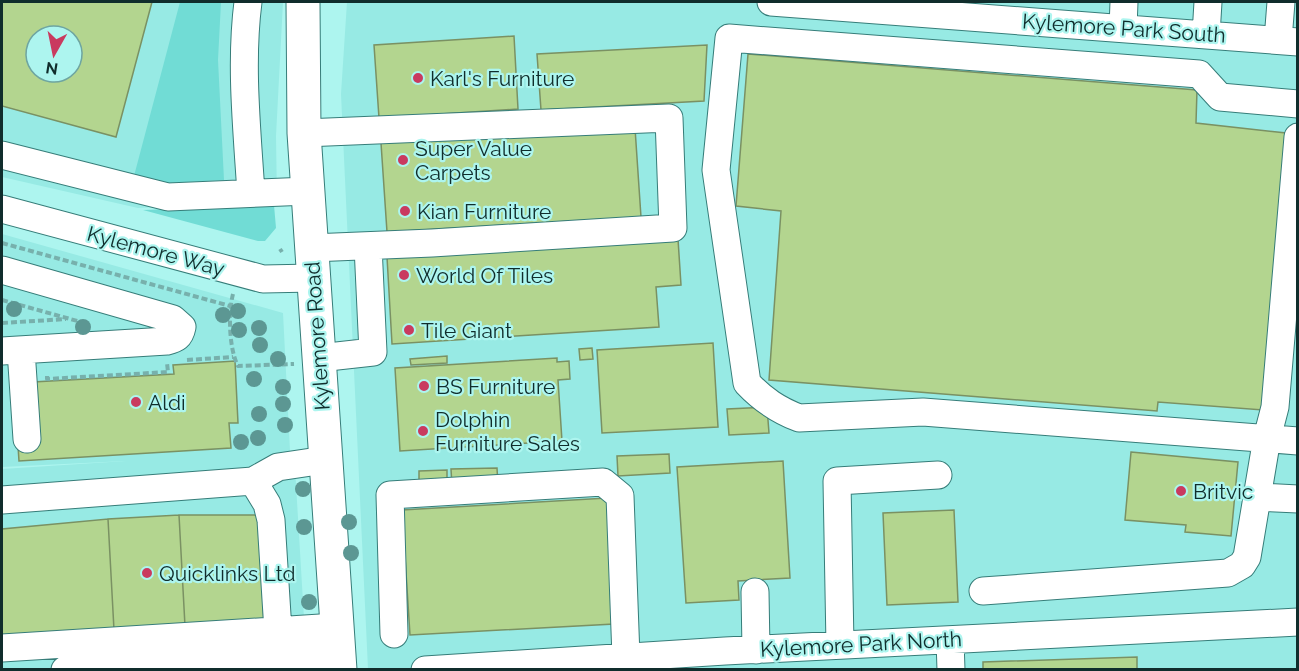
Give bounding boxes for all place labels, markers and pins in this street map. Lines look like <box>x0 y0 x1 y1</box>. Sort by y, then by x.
place label: Karl's Furniture <box>430 66 574 91</box>
marker: Karl's Furniture <box>411 71 425 85</box>
place label: Super Value Carpets <box>415 136 532 185</box>
marker: Super Value Carpets <box>396 153 410 167</box>
place label: Kian Furniture <box>417 199 551 224</box>
marker: Kian Furniture <box>398 204 412 218</box>
place label: World Of Tiles <box>416 263 553 288</box>
marker: World Of Tiles <box>397 268 411 282</box>
place label: Tile Giant <box>421 318 512 343</box>
marker: Tile Giant <box>402 323 416 337</box>
place label: BS Furniture <box>436 374 555 399</box>
marker: BS Furniture <box>417 379 431 393</box>
place label: Aldi <box>148 390 186 415</box>
marker: Aldi <box>129 395 143 409</box>
place label: Dolphin Furniture Sales <box>435 407 580 456</box>
marker: Dolphin Furniture Sales <box>416 424 430 438</box>
place label: Britvic <box>1193 479 1253 504</box>
marker: Britvic <box>1174 484 1188 498</box>
place label: Quicklinks Ltd <box>159 561 296 586</box>
marker: Quicklinks Ltd <box>140 566 154 580</box>

